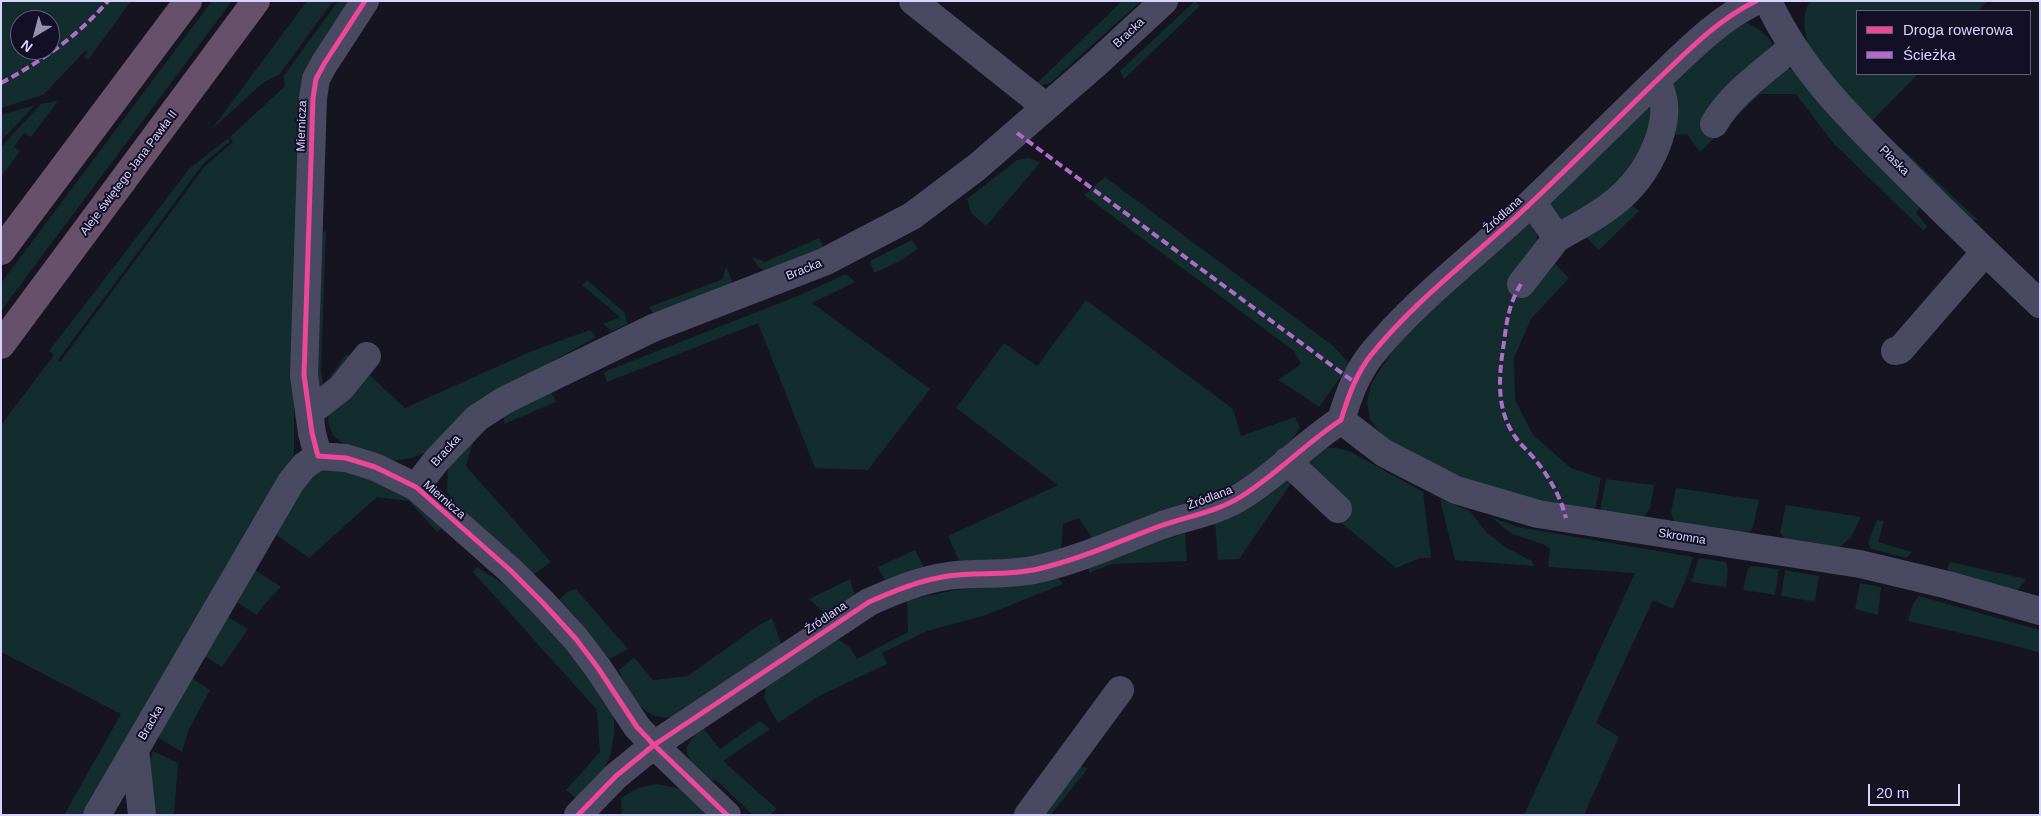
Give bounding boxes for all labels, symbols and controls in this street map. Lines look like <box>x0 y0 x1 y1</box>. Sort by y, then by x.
north arrow <box>10 10 60 60</box>
legend <box>1856 10 2031 75</box>
street label: Bracka <box>1110 15 1148 51</box>
text: Droga rowerowa <box>1903 21 2013 38</box>
text: N <box>18 37 35 56</box>
text: Ścieżka <box>1903 46 1956 63</box>
street label: Miernicza <box>294 100 310 152</box>
street label: Aleje świętego Jana Pawła II <box>77 108 181 238</box>
street label: Płaska <box>1876 143 1912 179</box>
street label: Źródlana <box>1481 194 1525 236</box>
street label: Bracka <box>784 256 824 284</box>
street label: Bracka <box>428 432 464 470</box>
street label: Miernicza <box>420 478 468 522</box>
street label: Źródlana <box>1185 483 1235 513</box>
street label: Skromna <box>1657 526 1707 548</box>
street label: Źródlana <box>802 599 850 637</box>
street label: Bracka <box>135 703 167 743</box>
scale bar <box>1871 774 1964 806</box>
text: 20 m <box>1876 784 1909 801</box>

